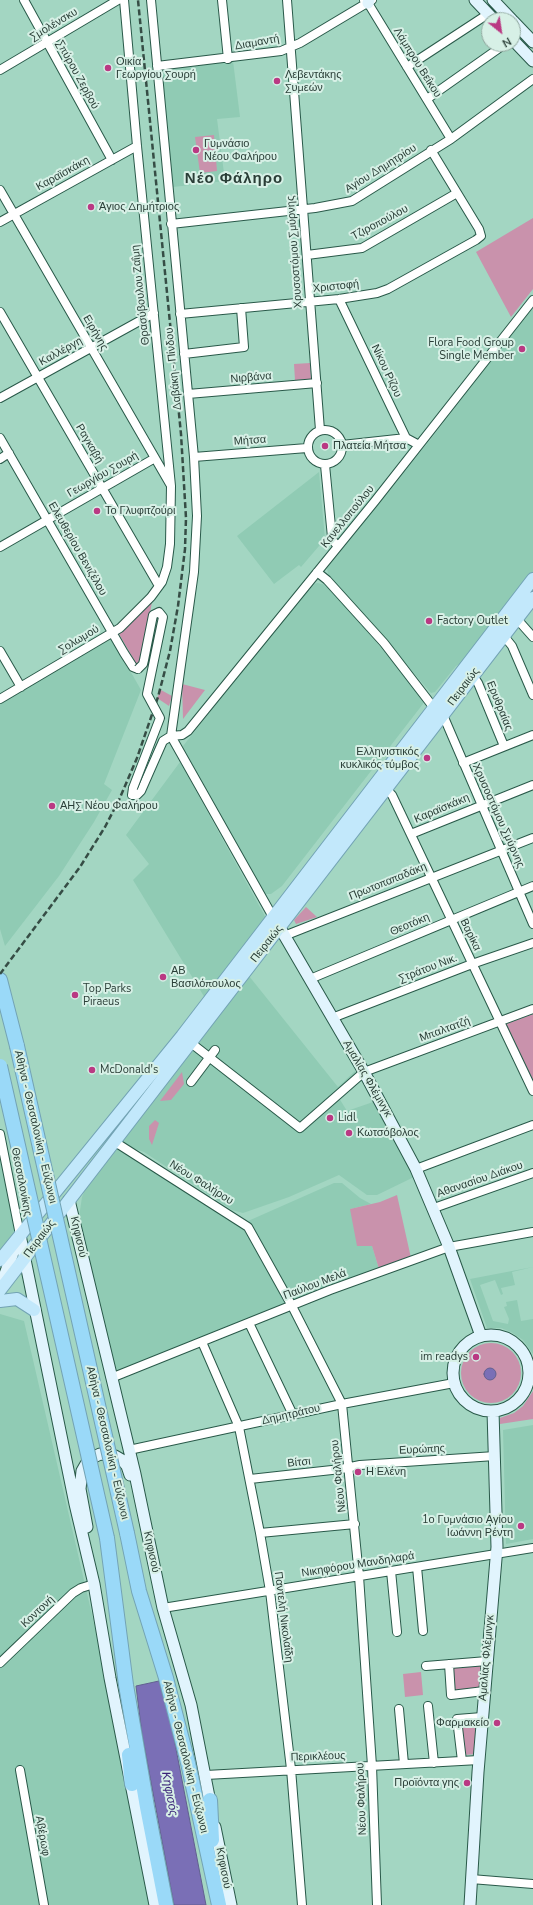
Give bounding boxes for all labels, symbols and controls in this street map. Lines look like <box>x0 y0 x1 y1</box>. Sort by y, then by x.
street label: Σμολένσκυ <box>28 6 80 44</box>
north arrow <box>481 12 521 52</box>
street label: Λάμπρου Βεΐκου <box>390 26 444 100</box>
street label: Διαμαντή <box>234 33 280 53</box>
text: N <box>499 33 514 51</box>
street label: Σπύρου Ζερβού <box>53 38 101 112</box>
place label: Οικία Γεωργίου Σουρή <box>116 55 196 81</box>
marker: Οικία Γεωργίου Σουρή <box>103 63 113 73</box>
place label: Λεβεντάκης Συμεών <box>285 68 341 94</box>
marker: Λεβεντάκης Συμεών <box>272 76 282 86</box>
place label: Γυμνάσιο Νέου Φαλήρου <box>204 137 277 163</box>
street label: Αγίου Δημητρίου <box>343 142 419 196</box>
marker: Γυμνάσιο Νέου Φαλήρου <box>191 145 201 155</box>
street label: Καραϊσκάκη <box>34 154 92 194</box>
district label: Νέο Φάληρο <box>185 170 283 188</box>
street label: Χρυσοστόμου Σμύρνης <box>284 195 306 309</box>
place label: Άγιος Δημήτριος <box>99 200 179 214</box>
marker: Άγιος Δημήτριος <box>86 202 96 212</box>
street label: Τζιροπούλου <box>349 203 411 243</box>
street label: Θρασύβουλου Ζαΐμη <box>129 244 153 346</box>
street label: Χριστοφή <box>312 278 360 296</box>
street label: Ειρήνης <box>80 313 110 353</box>
street label: Δαβάκη - Πίνδου <box>163 327 185 411</box>
street label: Καλλέργη <box>37 335 85 369</box>
place label: Flora Food Group Single Member <box>428 336 514 362</box>
street label: Νίκου Ρίζου <box>368 342 404 400</box>
marker: Flora Food Group Single Member <box>517 344 527 354</box>
street label: Νιρβάνα <box>230 370 272 386</box>
street label: Ραγκαβή <box>72 422 106 466</box>
street label: Μήτσα <box>233 433 267 449</box>
place label: Πλατεία Μήτσα <box>333 439 406 453</box>
marker: Πλατεία Μήτσα <box>320 441 330 451</box>
street label: Γεωργίου Σουρή <box>65 449 141 501</box>
street label: Κανελλοπούλου <box>319 483 377 551</box>
street label: Ελευθερίου Βενιζέλου <box>45 500 109 598</box>
place label: Το Γλυφιτζούρι <box>105 504 175 518</box>
marker: Το Γλυφιτζούρι <box>92 506 102 516</box>
place label: Factory Outlet <box>437 614 508 628</box>
marker: Factory Outlet <box>424 616 434 626</box>
street label: Σολωμού <box>56 623 102 657</box>
street label: Πειραιώς <box>445 665 483 709</box>
street label: Ερυθραίας <box>483 679 515 733</box>
place label: Ελληνιστικός κυκλικός τύμβος <box>340 745 419 771</box>
marker: Ελληνιστικός κυκλικός τύμβος <box>422 753 432 763</box>
street label: Χρυσοστόμου Σμύρνης <box>469 762 527 870</box>
street label: Καραϊσκάκη <box>412 791 472 827</box>
place label: ΑΗΣ Νέου Φαλήρου <box>60 799 158 813</box>
marker: ΑΗΣ Νέου Φαλήρου <box>47 801 57 811</box>
street label: Πρωτοπαπαδάκη <box>347 860 429 904</box>
street label: Θεοτόκη <box>388 911 432 939</box>
street label: Βαρίκα <box>457 917 483 953</box>
street label: Πειραιώς <box>248 923 286 965</box>
street label: Στράτου Νικ. <box>397 952 459 986</box>
place label: ΑΒ Βασιλόπουλος <box>171 964 241 990</box>
marker: ΑΒ Βασιλόπουλος <box>158 972 168 982</box>
place label: Top Parks Piraeus <box>83 982 131 1008</box>
marker: Top Parks Piraeus <box>70 990 80 1000</box>
street label: Μπαλτατζή <box>418 1015 472 1045</box>
street label: Αμαλίας Φλέμινγκ <box>340 1038 394 1120</box>
street label: Αθήνα - Θεσσαλονίκη - Εύζωνοι <box>11 1049 59 1205</box>
place label: McDonald's <box>100 1063 158 1077</box>
marker: McDonald's <box>87 1065 97 1075</box>
place label: Lidl <box>338 1111 356 1125</box>
marker: Lidl <box>325 1113 335 1123</box>
place label: Κωτσόβολος <box>357 1126 419 1140</box>
marker: Κωτσόβολος <box>344 1128 354 1138</box>
street label: Θεσσαλονίκης <box>8 1147 34 1217</box>
street label: Νέου Φαλήρου <box>167 1158 235 1208</box>
street label: Αθανασίου Διάκου <box>435 1159 525 1201</box>
street label: Κηφισού <box>67 1215 89 1259</box>
street label: Πειραιώς <box>21 1217 59 1261</box>
street label: Παύλου Μελά <box>282 1267 348 1303</box>
place label: im readys <box>420 1350 468 1364</box>
marker: im readys <box>471 1352 481 1362</box>
street label: Αθήνα - Θεσσαλονίκη - Εύζωνοι <box>83 1365 131 1521</box>
street label: Δημητράτου <box>260 1402 322 1428</box>
street label: Νέου Φαλήρου <box>329 1439 349 1513</box>
street label: Ευρώπης <box>399 1442 445 1458</box>
street label: Βίτσι <box>287 1455 311 1471</box>
place label: Η Ελένη <box>366 1465 406 1479</box>
marker: Η Ελένη <box>353 1467 363 1477</box>
place label: 1ο Γυμνάσιο Αγίου Ιωάννη Ρέντη <box>422 1513 513 1539</box>
marker: 1ο Γυμνάσιο Αγίου Ιωάννη Ρέντη <box>516 1521 526 1531</box>
street label: Κηφισού <box>140 1530 162 1574</box>
street label: Νικηφόρου Μανδηλαρά <box>301 1550 415 1580</box>
street label: Παντελή Νικολαΐδη <box>271 1571 295 1663</box>
street label: Κοντονή <box>19 1593 57 1631</box>
street label: Αμαλίας Φλέμινγκ <box>477 1614 497 1702</box>
street label: Αθήνα - Θεσσαλονίκη - Εύζωνοι <box>160 1679 210 1835</box>
place label: Φαρμακείο <box>436 1716 489 1730</box>
marker: Φαρμακείο <box>492 1718 502 1728</box>
street label: Περικλέους <box>290 1749 346 1765</box>
street label: Νέου Φαλήρου <box>354 1762 370 1836</box>
water label: Κηφισός <box>158 1771 180 1817</box>
place label: Προϊόντα γης <box>394 1776 459 1790</box>
marker: Προϊόντα γης <box>462 1778 472 1788</box>
street label: Αβέρωφ <box>32 1815 52 1857</box>
street label: Κηφισού <box>213 1846 233 1890</box>

